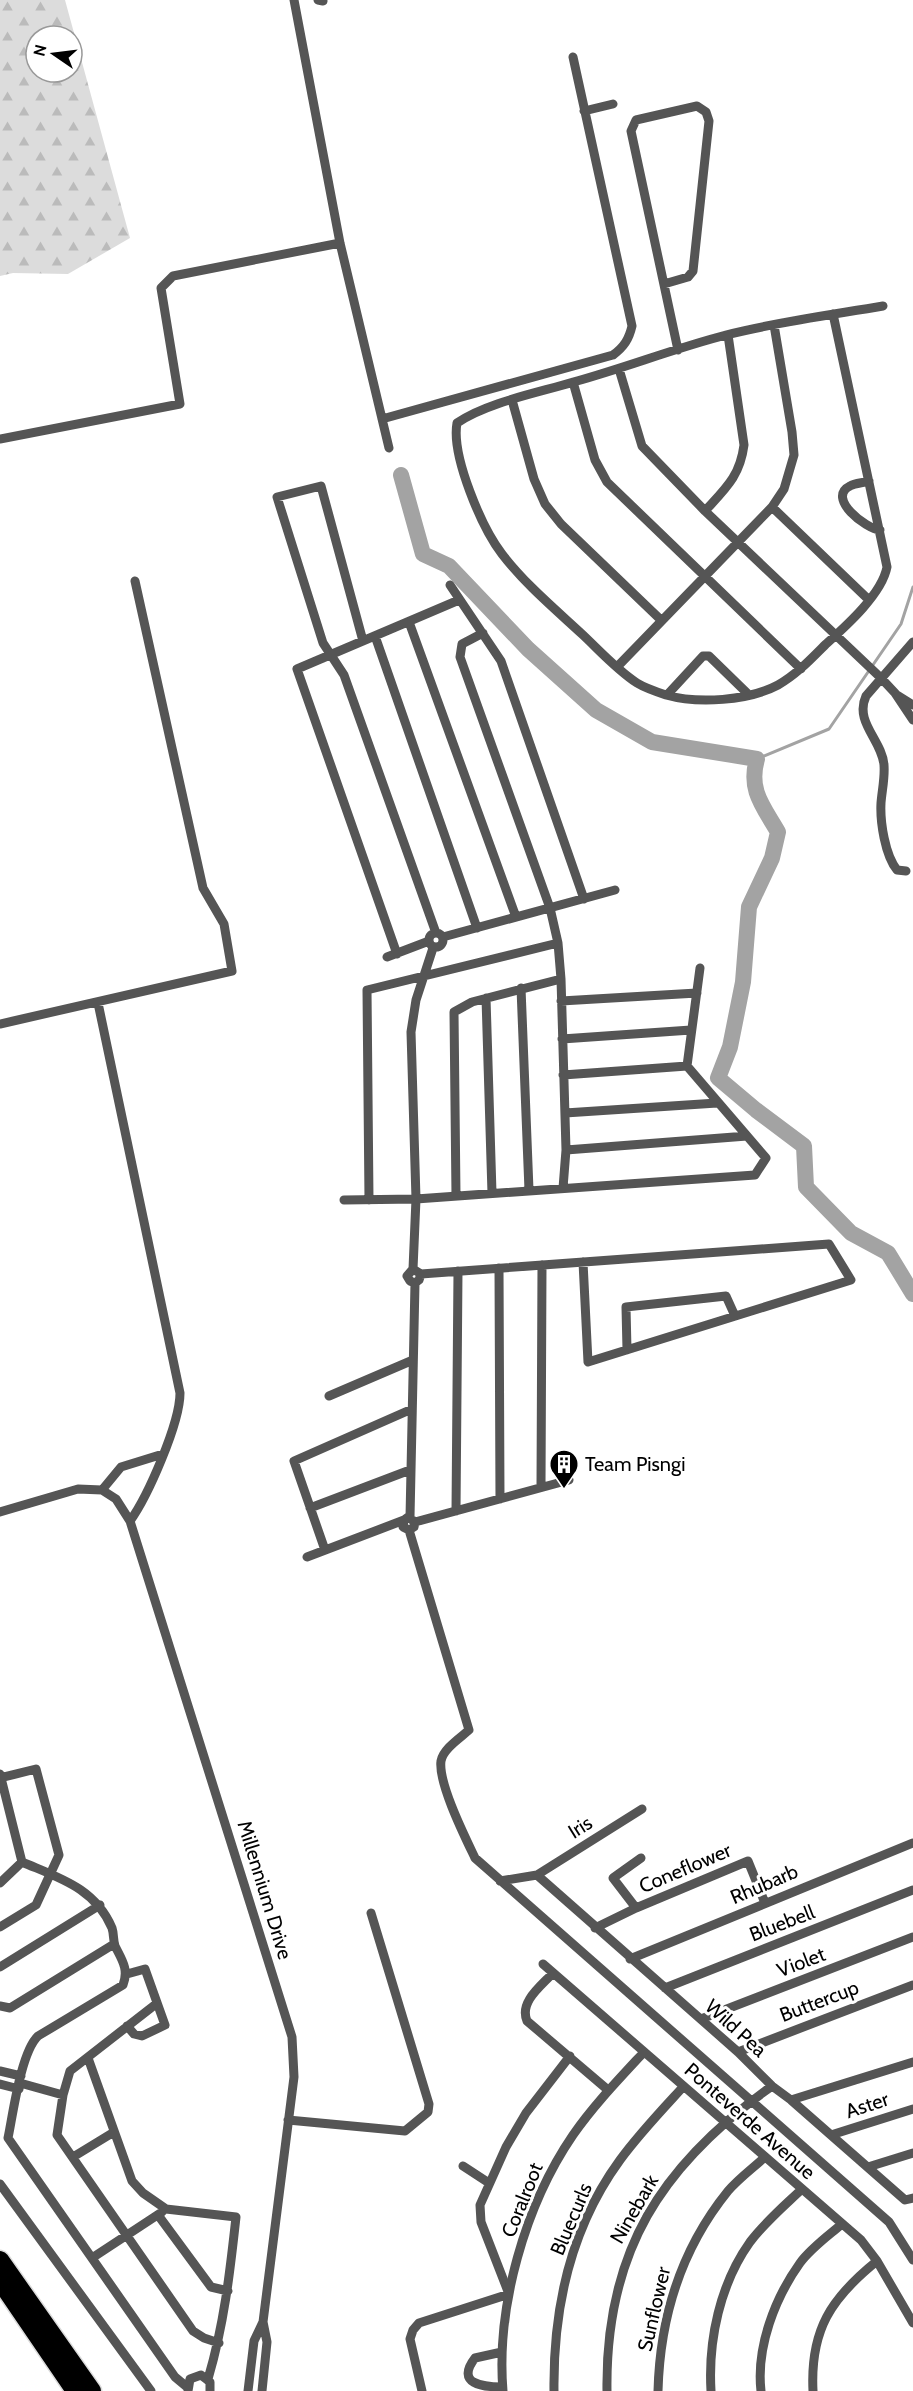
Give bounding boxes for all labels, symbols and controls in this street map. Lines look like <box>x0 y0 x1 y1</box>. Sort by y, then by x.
north arrow <box>24 24 84 84</box>
text: N <box>29 43 51 58</box>
building icon: Team Pisngi <box>548 1448 580 1490</box>
place label: Team Pisngi <box>585 1452 686 1476</box>
street label: Iris <box>564 1811 596 1843</box>
street label: Millennium Drive <box>232 1818 298 1962</box>
street label: Coneflower <box>635 1838 735 1898</box>
street label: Rhubarb <box>726 1859 802 1909</box>
street label: Bluebell <box>746 1900 818 1946</box>
street label: Violet <box>773 1942 829 1982</box>
street label: Buttercup <box>776 1975 862 2027</box>
street label: Wild Pea <box>700 1994 772 2062</box>
street label: Ponteverde Avenue <box>680 2058 820 2184</box>
street label: Aster <box>842 2087 892 2123</box>
street label: Coralroot <box>496 2159 548 2241</box>
street label: Ninebark <box>605 2170 663 2248</box>
street label: Bluecurls <box>545 2179 597 2259</box>
street label: Sunflower <box>633 2264 676 2354</box>

